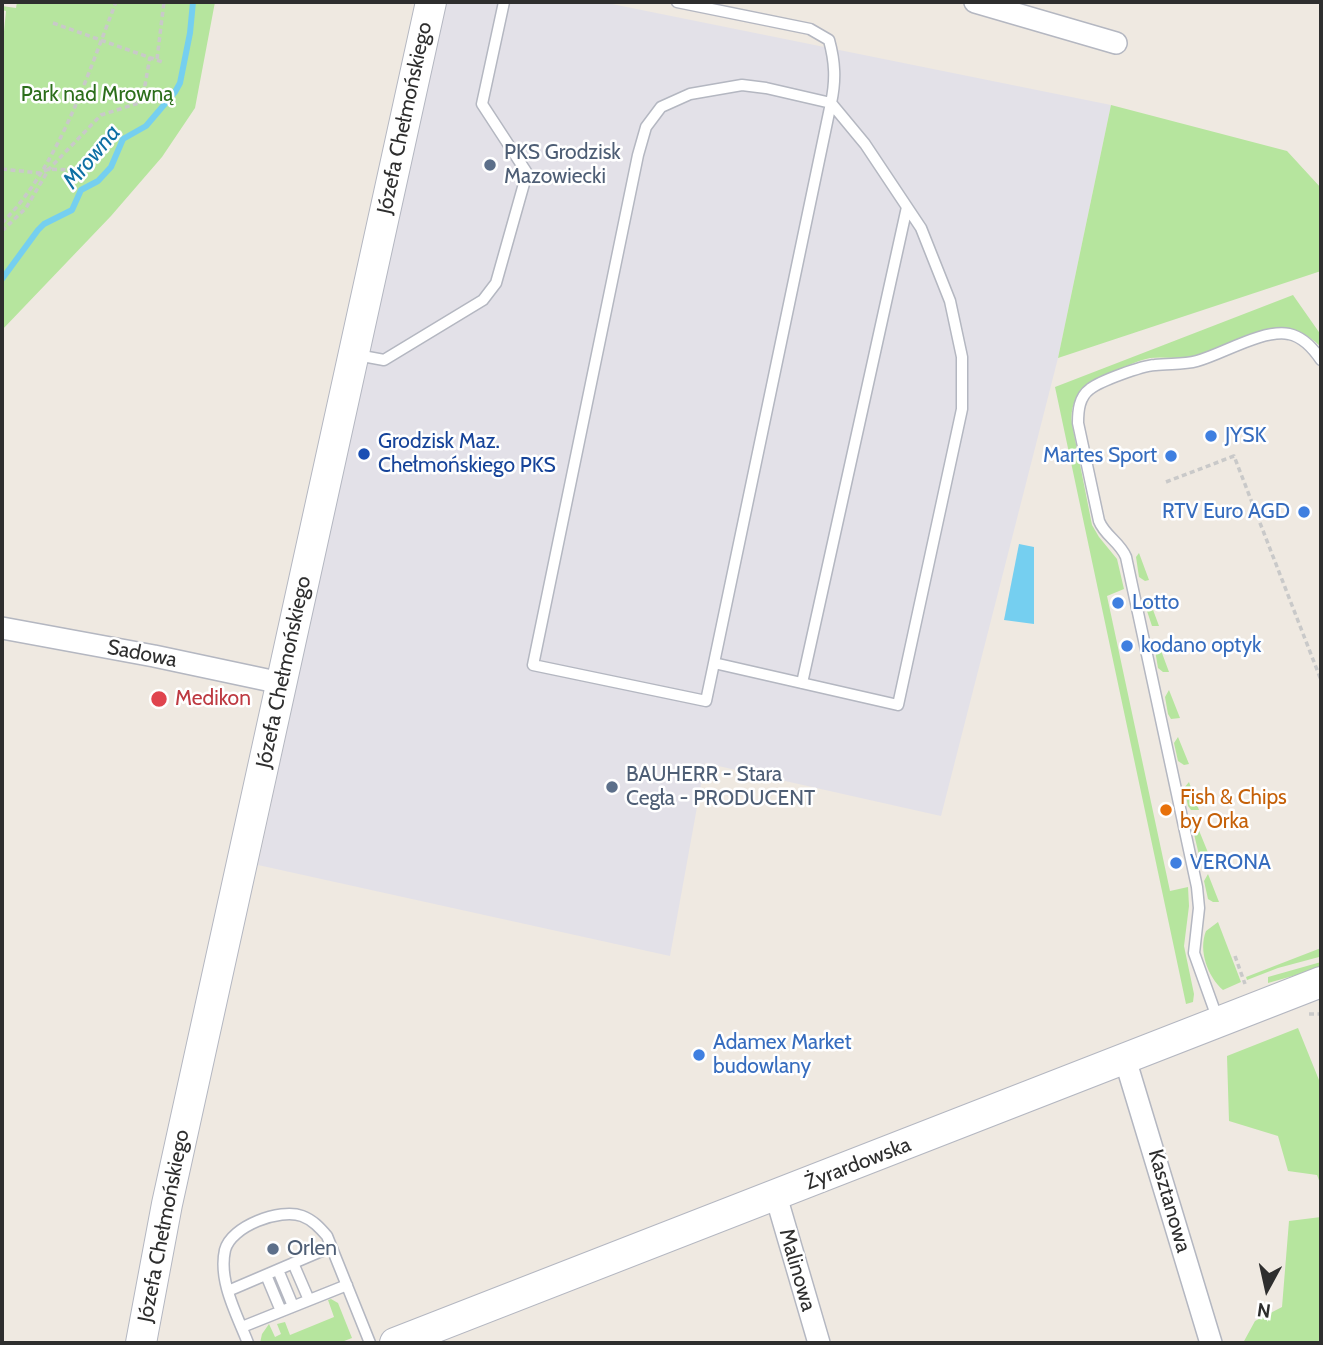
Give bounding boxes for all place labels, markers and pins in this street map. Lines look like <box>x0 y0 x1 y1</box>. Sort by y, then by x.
place label: PKS Grodzisk Mazowiecki <box>504 140 621 190</box>
marker: PKS Grodzisk Mazowiecki <box>482 157 498 173</box>
place label: JYSK <box>1225 423 1266 449</box>
marker: JYSK <box>1203 428 1219 444</box>
place label: Grodzisk Maz. Chełmońskiego PKS <box>378 429 556 479</box>
place label: Martes Sport <box>1043 443 1157 469</box>
marker: Grodzisk Maz. Chełmońskiego PKS <box>356 446 372 462</box>
marker: Martes Sport <box>1163 448 1179 464</box>
place label: RTV Euro AGD <box>1162 499 1290 525</box>
marker: RTV Euro AGD <box>1296 504 1312 520</box>
place label: Lotto <box>1132 590 1179 616</box>
marker: Lotto <box>1110 595 1126 611</box>
place label: kodano optyk <box>1141 633 1261 659</box>
marker: kodano optyk <box>1119 638 1135 654</box>
place label: Medikon <box>175 686 251 712</box>
marker: Medikon <box>149 689 169 709</box>
place label: BAUHERR - Stara Cegła - PRODUCENT <box>626 762 815 812</box>
marker: BAUHERR - Stara Cegła - PRODUCENT <box>604 779 620 795</box>
place label: Fish & Chips by Orka <box>1180 785 1287 835</box>
marker: Fish & Chips by Orka <box>1158 802 1174 818</box>
place label: VERONA <box>1190 850 1271 876</box>
marker: VERONA <box>1168 855 1184 871</box>
place label: Adamex Market budowlany <box>713 1030 852 1080</box>
marker: Adamex Market budowlany <box>691 1047 707 1063</box>
place label: Orlen <box>287 1236 337 1262</box>
marker: Orlen <box>265 1241 281 1257</box>

